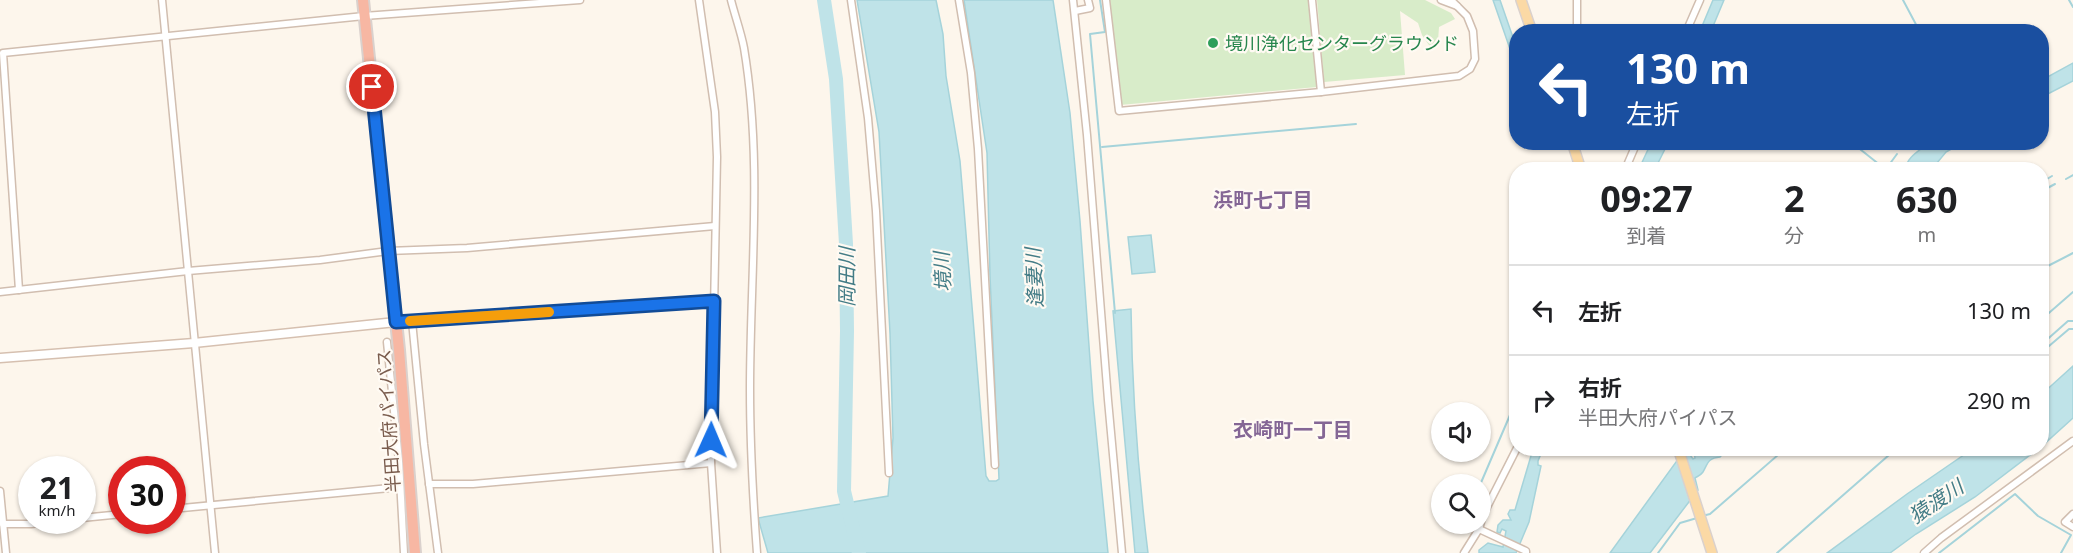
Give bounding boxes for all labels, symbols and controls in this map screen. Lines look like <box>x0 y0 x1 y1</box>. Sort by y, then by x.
place label: 境川浄化センターグラウンド <box>1225 31 1459 55</box>
marker: 境川浄化センターグラウンド <box>1206 36 1220 50</box>
text: 130 m <box>1626 39 1750 96</box>
icon: left <box>1527 48 1605 126</box>
pin <box>346 61 397 112</box>
icon: arrive <box>355 70 388 103</box>
text: 左折 <box>1626 95 1680 132</box>
text: 09:27 <box>1600 174 1693 223</box>
text: 2 <box>1784 174 1805 223</box>
text: 630 <box>1896 175 1958 224</box>
district label: 浜町七丁目 <box>1213 186 1313 213</box>
text: m <box>1917 221 1936 248</box>
text: 到着 <box>1627 222 1667 249</box>
text: 分 <box>1784 222 1804 249</box>
water label: 岡田川 <box>833 245 860 307</box>
water label: 逢妻川 <box>1019 245 1049 309</box>
water label: 境川 <box>927 249 957 293</box>
icon: left <box>1527 294 1560 327</box>
text: 130 m <box>1967 295 2031 325</box>
text: 左折 <box>1578 296 1622 326</box>
street label: 半田大府パイパス <box>371 349 405 493</box>
text: 右折 <box>1578 372 1622 402</box>
icon: right <box>1527 384 1560 417</box>
text: 290 m <box>1967 385 2031 415</box>
map controls <box>1431 402 1491 534</box>
button: sound <box>1431 402 1491 462</box>
text: 半田大府パイパス <box>1578 404 1738 431</box>
position arrow <box>679 408 743 472</box>
district label: 衣崎町一丁目 <box>1233 416 1353 443</box>
speed limit sign: 30 <box>108 456 186 534</box>
text: 21 <box>40 467 74 508</box>
water label: 猿渡川 <box>1904 472 1970 529</box>
button: search <box>1431 474 1491 534</box>
text: km/h <box>39 500 75 520</box>

